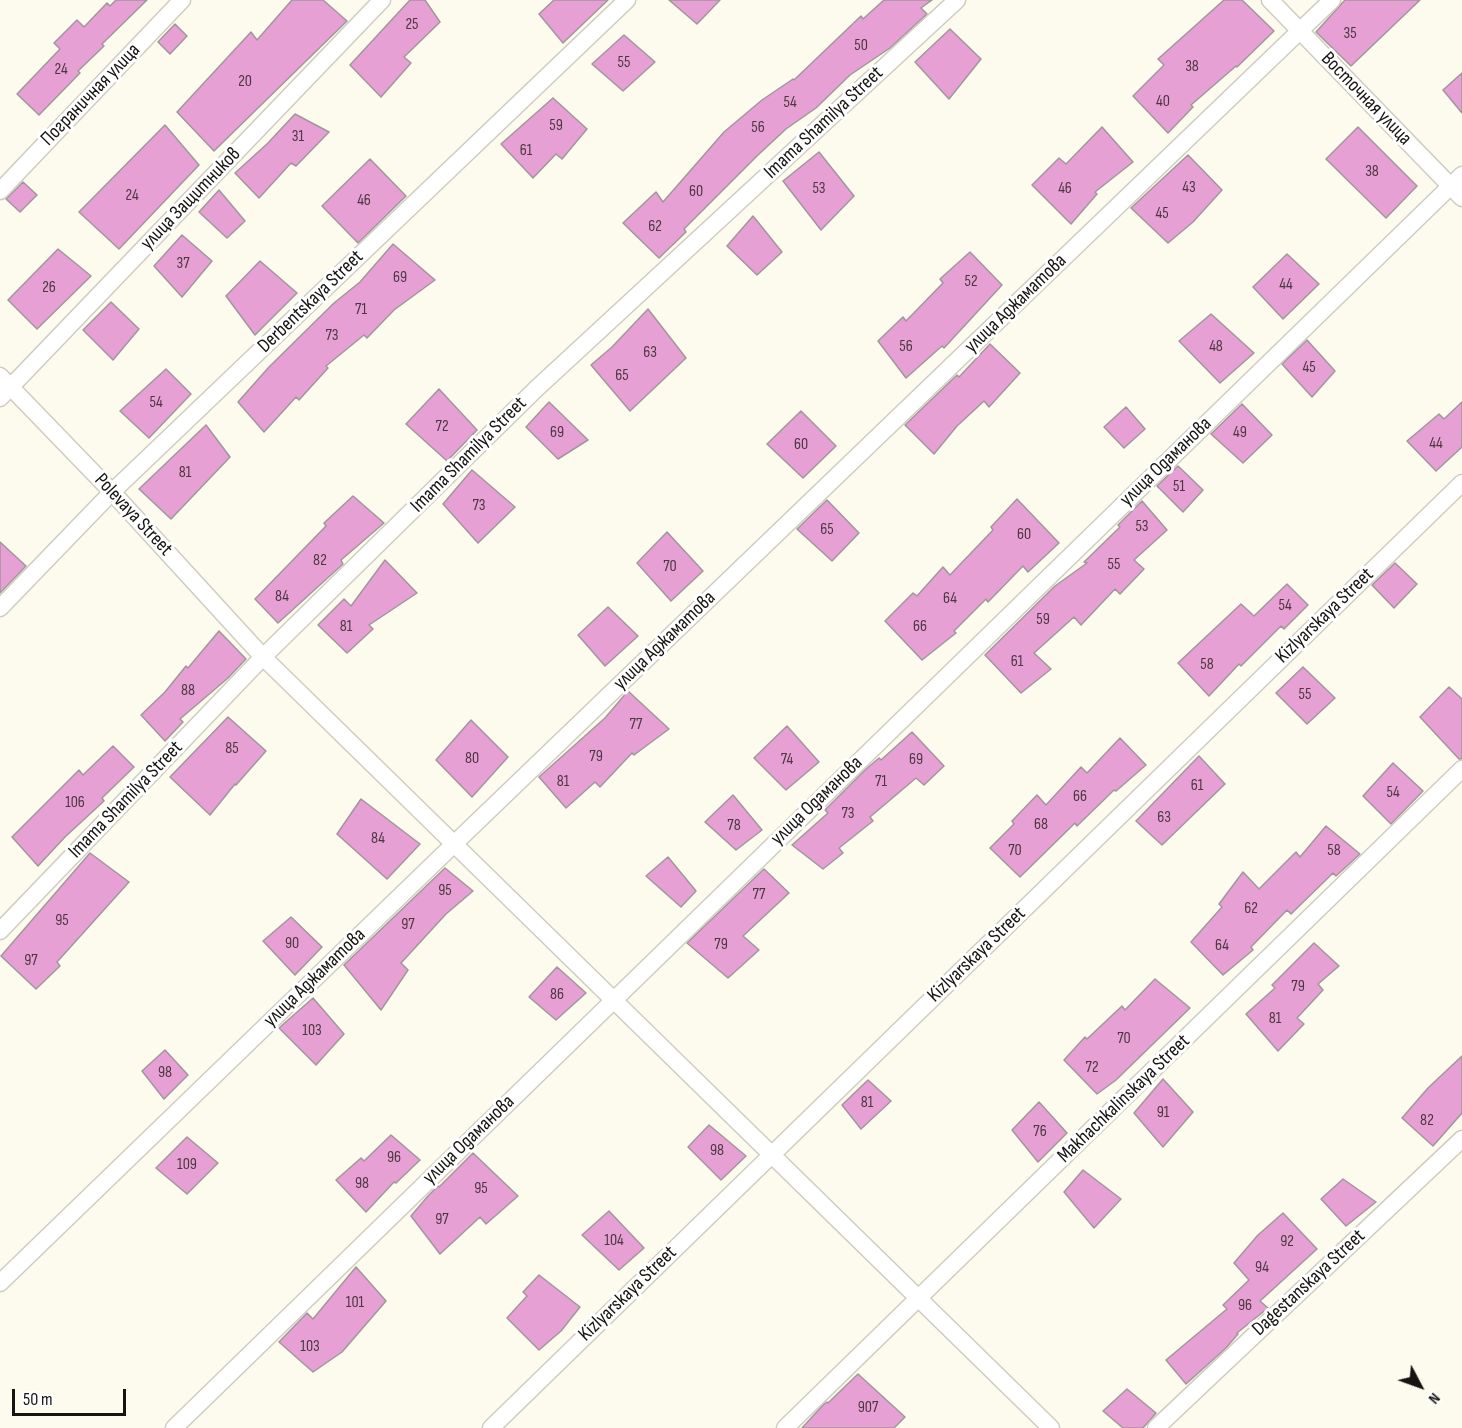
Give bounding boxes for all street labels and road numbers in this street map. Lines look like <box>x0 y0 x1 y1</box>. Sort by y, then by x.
street label: Пограничная улица <box>36 39 146 151</box>
street label: Восточная улица <box>1316 47 1416 151</box>
street label: Imama Shamilya Street <box>760 62 888 184</box>
street label: улица Защитников <box>136 143 246 255</box>
street label: Derbentskaya Street <box>253 246 369 358</box>
street label: улица Аджаматова <box>960 249 1072 359</box>
street label: Imama Shamilya Street <box>406 392 532 518</box>
street label: улица Одаманова <box>1115 412 1217 512</box>
street label: Polevaya Street <box>89 469 177 561</box>
street label: Kizlyarskaya Street <box>1271 563 1379 669</box>
street label: улица Аджаматова <box>609 586 721 696</box>
street label: Imama Shamilya Street <box>64 736 188 864</box>
street label: улица Одаманова <box>766 751 868 851</box>
street label: Kizlyarskaya Street <box>923 902 1031 1008</box>
street label: улица Аджаматова <box>259 923 371 1033</box>
street label: Makhachkalinskaya Street <box>1053 1030 1195 1168</box>
street label: улица Одаманова <box>418 1090 520 1190</box>
street label: Dagestanskaya Street <box>1248 1225 1370 1341</box>
street label: Kizlyarskaya Street <box>574 1241 682 1347</box>

